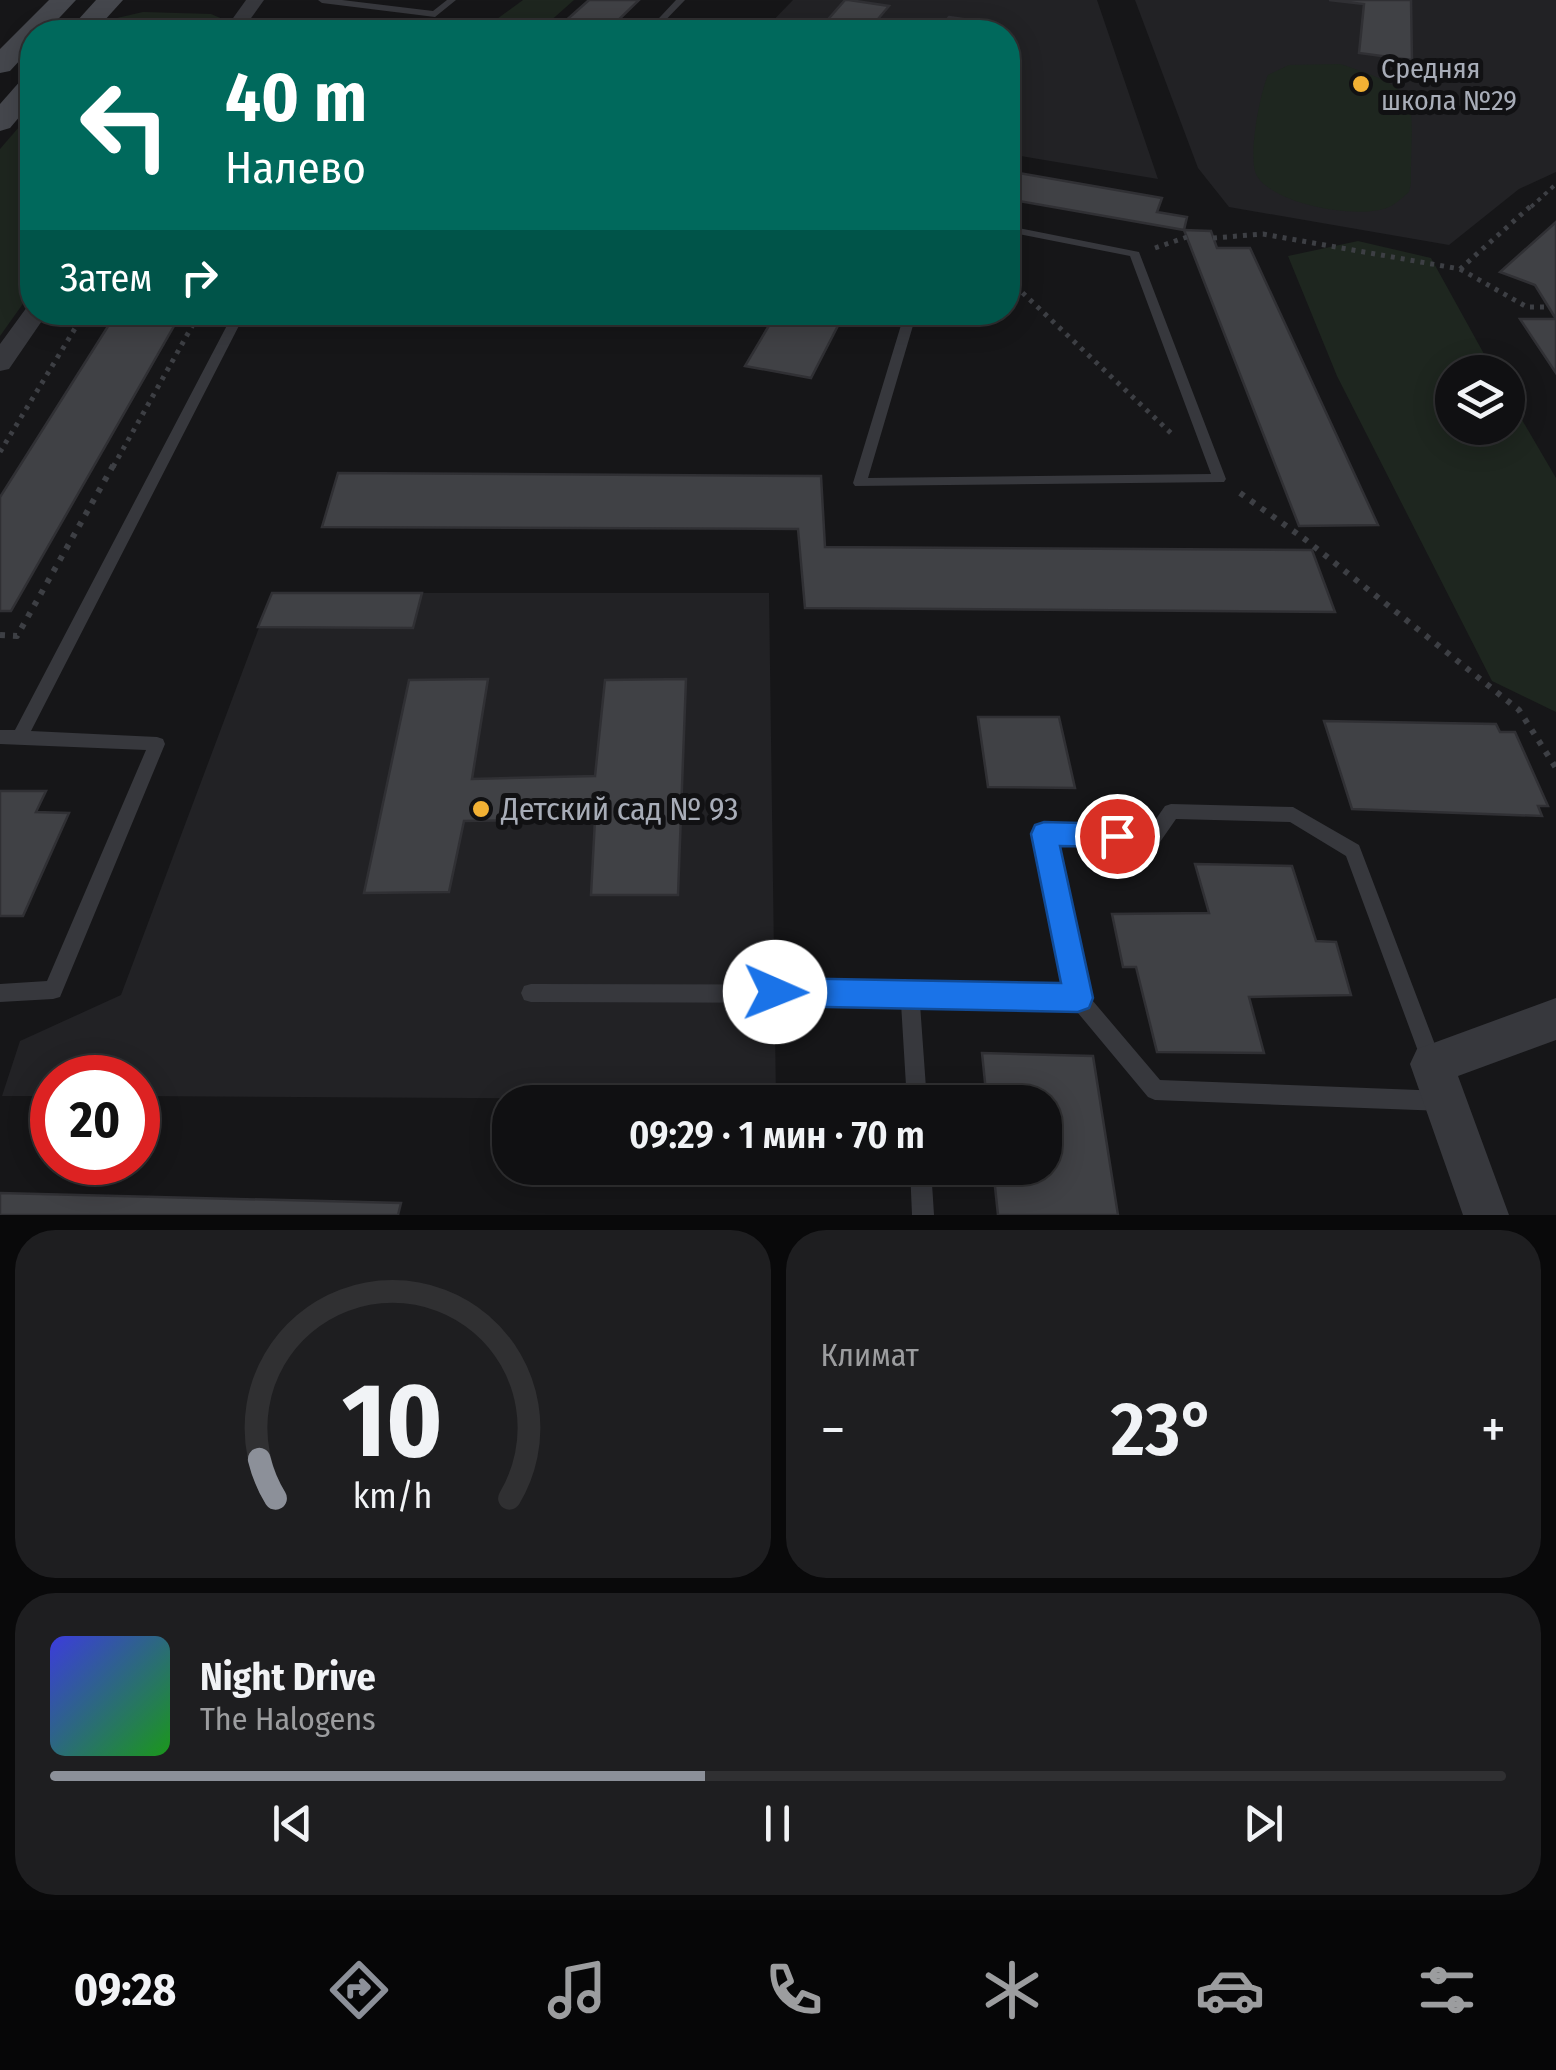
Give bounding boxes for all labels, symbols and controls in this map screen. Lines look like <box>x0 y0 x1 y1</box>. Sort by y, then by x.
place label: Средняя школа №29 <box>1381 52 1517 117</box>
text: 40 m <box>225 56 367 140</box>
icon: left <box>60 60 190 190</box>
marker: Средняя школа №29 <box>1350 73 1372 95</box>
text: Налево <box>225 141 366 195</box>
icon: right <box>172 250 227 305</box>
text: Затем <box>60 255 152 301</box>
map controls <box>1435 355 1525 445</box>
button: layers <box>1435 355 1525 445</box>
place label: Детский сад № 93 <box>500 790 738 828</box>
pin <box>1075 794 1160 879</box>
marker: Детский сад № 93 <box>470 798 492 820</box>
icon: arrive <box>1090 809 1145 864</box>
position arrow <box>723 940 827 1044</box>
speed limit sign: 20 <box>30 1055 160 1185</box>
text: 09:29 · 1 мин · 70 m <box>629 1112 925 1158</box>
text: Климат <box>821 1336 919 1374</box>
text: 10 <box>342 1359 443 1484</box>
text: 23° <box>1111 1385 1215 1475</box>
text: − <box>821 1397 845 1463</box>
text: + <box>1481 1397 1506 1463</box>
text: km/h <box>353 1475 433 1517</box>
text: Night Drive <box>200 1654 376 1700</box>
text: The Halogens <box>200 1700 376 1738</box>
icon: previous <box>265 1796 320 1851</box>
icon: pause <box>750 1796 805 1851</box>
icon: next <box>1236 1796 1291 1851</box>
icon: directions <box>324 1955 394 2025</box>
icon: music <box>542 1955 612 2025</box>
icon: phone <box>759 1955 829 2025</box>
icon: climate <box>977 1955 1047 2025</box>
icon: car <box>1195 1955 1265 2025</box>
icon: filters <box>1412 1955 1482 2025</box>
text: 09:28 <box>74 1963 176 2017</box>

